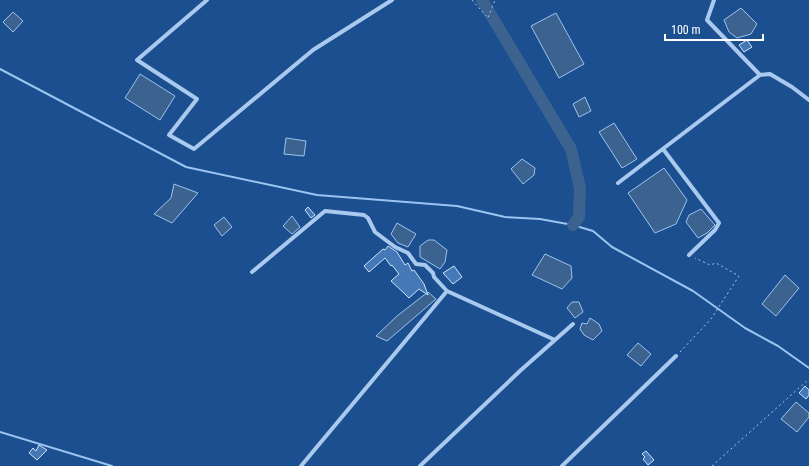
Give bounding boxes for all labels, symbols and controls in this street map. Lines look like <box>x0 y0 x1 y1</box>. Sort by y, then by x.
scale bar <box>665 16 763 42</box>
text: 100 m <box>671 23 701 37</box>

